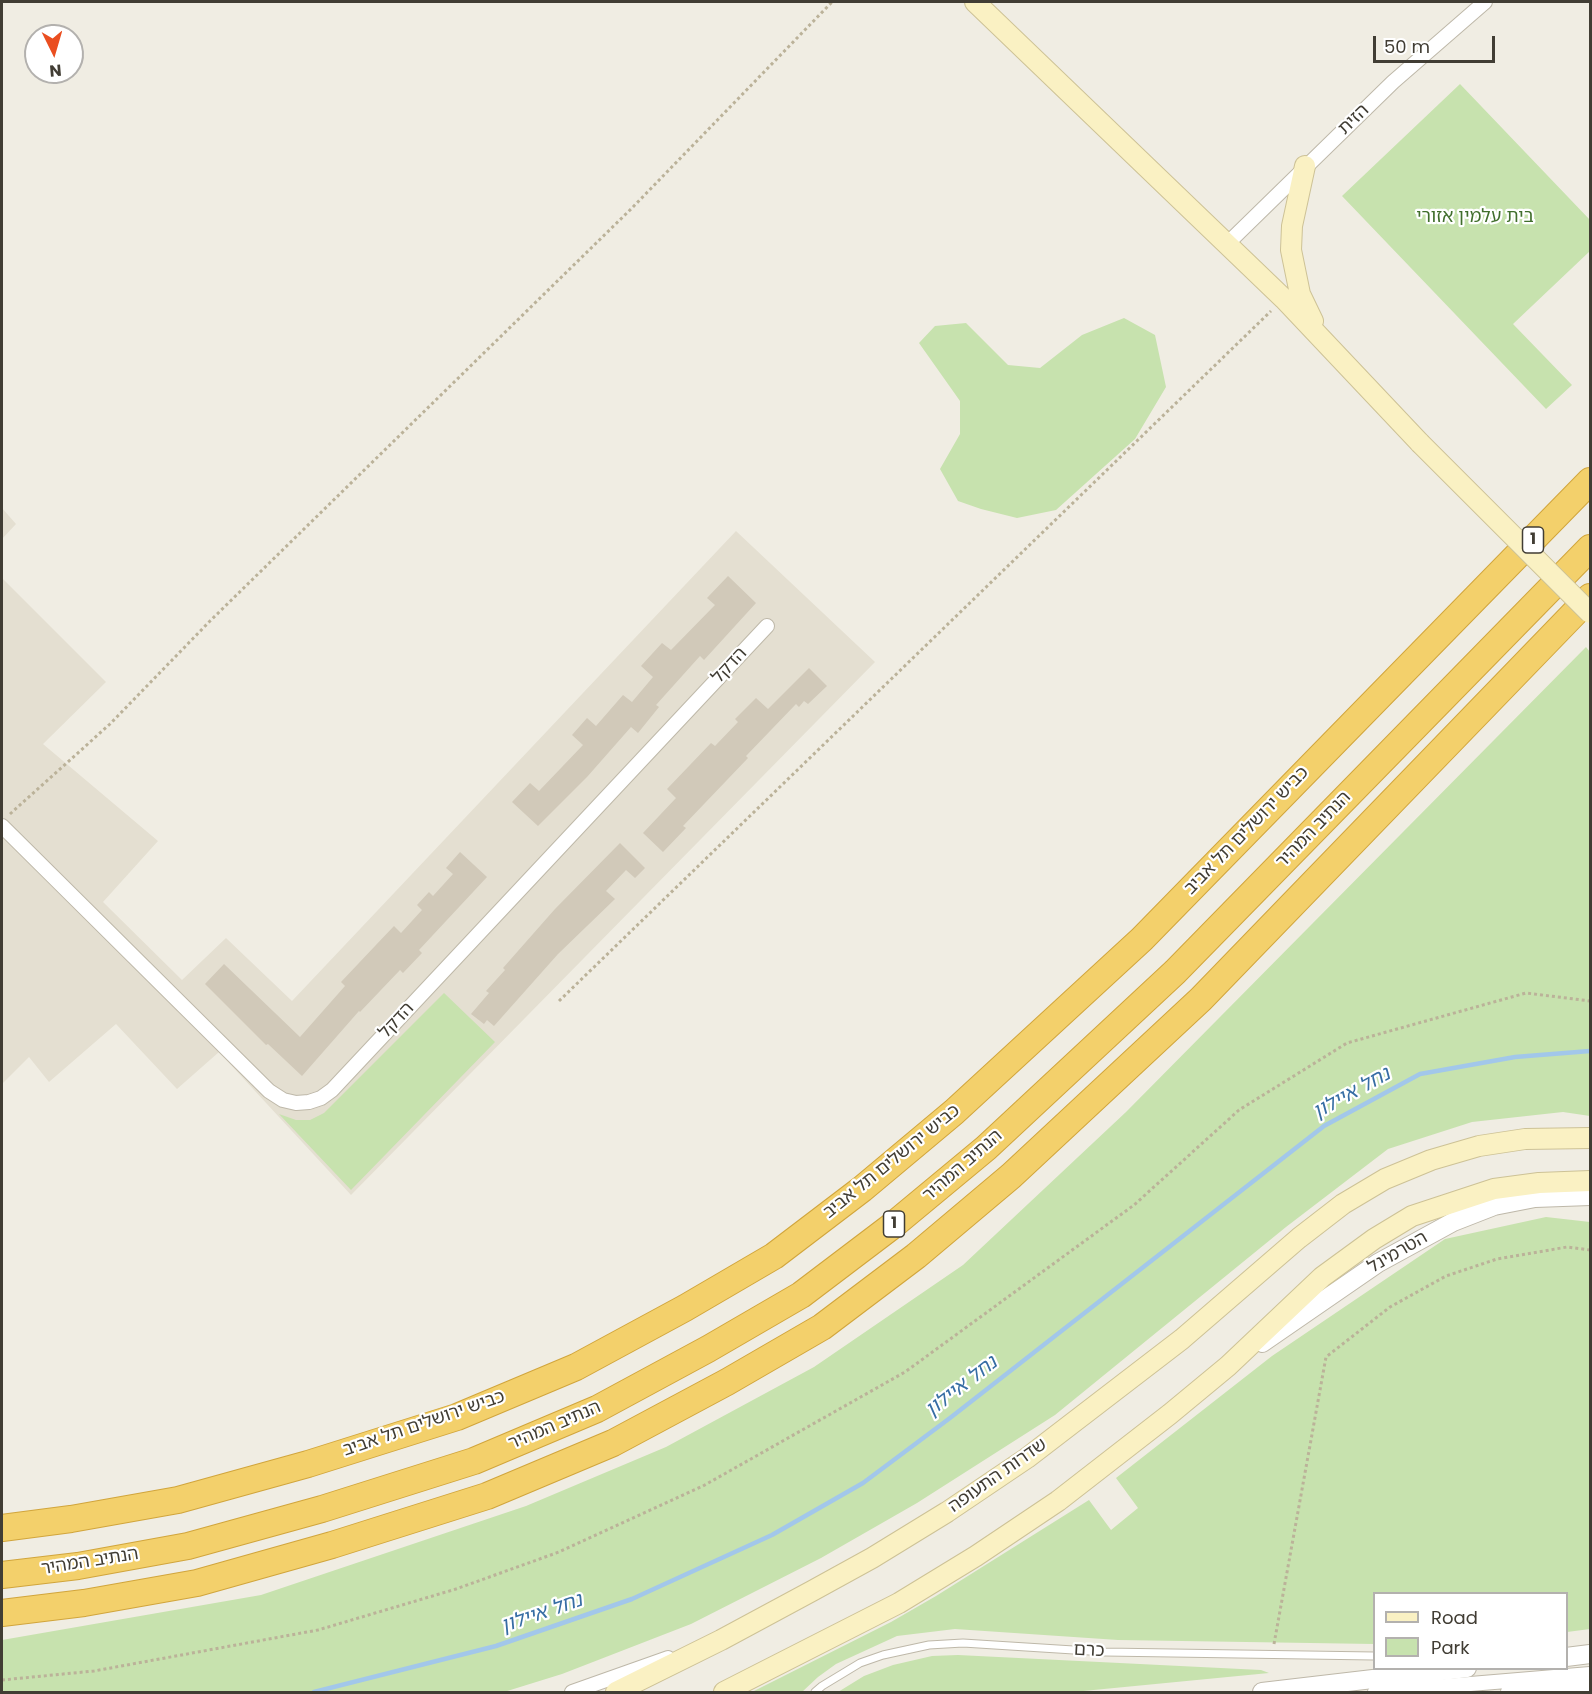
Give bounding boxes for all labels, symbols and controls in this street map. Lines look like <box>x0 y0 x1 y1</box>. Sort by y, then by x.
north arrow <box>24 24 84 84</box>
scale bar <box>1376 24 1498 62</box>
text: 50 m <box>1384 34 1430 59</box>
text: N <box>48 58 62 82</box>
street label: הזית <box>1334 100 1374 140</box>
park label: בית עלמין אזורי <box>1416 206 1534 228</box>
road number: 1 <box>1522 527 1544 553</box>
street label: הדקל <box>708 643 752 689</box>
street label: כביש ירושלים תל אביב <box>1180 762 1314 900</box>
street label: הנתיב המהיר <box>1272 787 1356 873</box>
street label: הדקל <box>375 998 419 1044</box>
water label: נחל איילון <box>1309 1063 1395 1125</box>
street label: כביש ירושלים תל אביב <box>819 1100 965 1224</box>
street label: הנתיב המהיר <box>919 1126 1007 1206</box>
road number: 1 <box>884 1211 904 1237</box>
street label: הטרמינל <box>1364 1227 1432 1279</box>
water label: נחל איילון <box>921 1352 1003 1422</box>
street label: כביש ירושלים תל אביב <box>340 1386 508 1462</box>
street label: הנתיב המהיר <box>506 1397 604 1455</box>
street label: שדרות התעופה <box>945 1434 1051 1518</box>
street label: הנתיב המהיר <box>40 1544 140 1580</box>
water label: נחל איילון <box>498 1589 586 1639</box>
legend <box>1373 1592 1568 1670</box>
text: Road <box>1431 1605 1478 1630</box>
text: Park <box>1431 1635 1470 1660</box>
street label: כרם <box>1073 1639 1105 1663</box>

